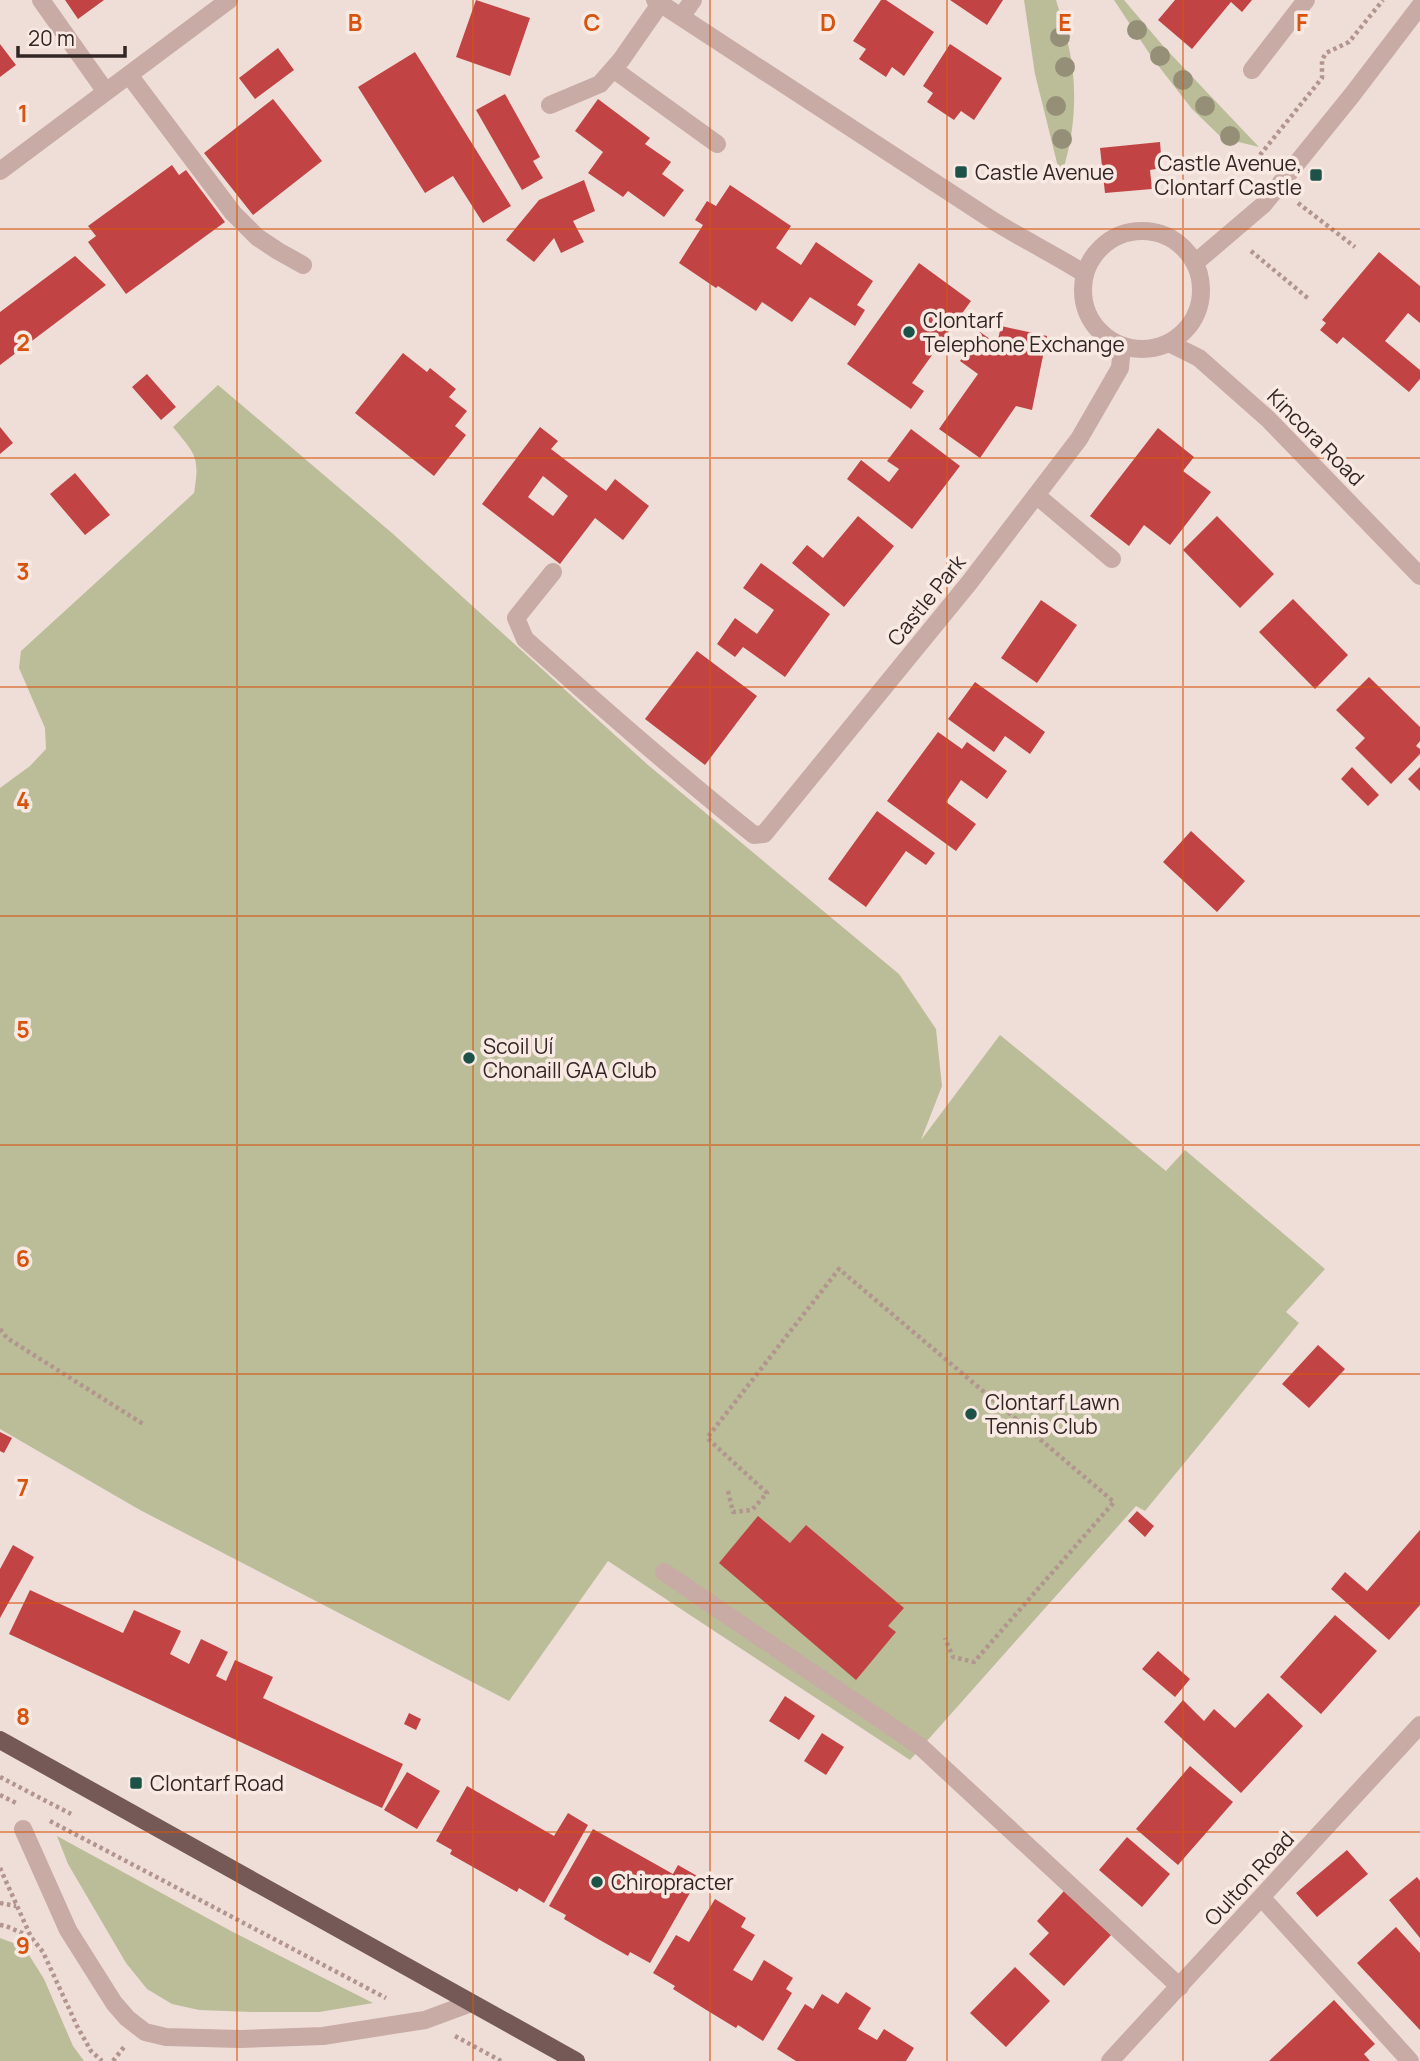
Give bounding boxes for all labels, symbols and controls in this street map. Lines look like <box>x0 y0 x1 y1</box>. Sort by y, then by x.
text: B <box>348 6 362 38</box>
text: C <box>584 6 601 38</box>
text: D <box>820 6 836 38</box>
text: E <box>1058 6 1072 38</box>
text: F <box>1296 6 1308 38</box>
scale bar <box>18 14 124 58</box>
text: 20 m <box>28 24 75 52</box>
text: 1 <box>18 97 28 129</box>
place label: Castle Avenue, Clontarf Castle <box>1155 149 1302 201</box>
place label: Castle Avenue <box>975 158 1114 186</box>
marker: Castle Avenue <box>953 164 969 180</box>
marker: Castle Avenue, Clontarf Castle <box>1308 167 1324 183</box>
place label: Clontarf Telephone Exchange <box>923 306 1125 358</box>
marker: Clontarf Telephone Exchange <box>901 324 917 340</box>
text: 2 <box>16 326 30 358</box>
street label: Kincora Road <box>1261 382 1371 492</box>
street label: Castle Park <box>881 548 972 651</box>
text: 3 <box>16 555 30 587</box>
text: 4 <box>16 784 30 816</box>
text: 5 <box>16 1013 30 1045</box>
place label: Scoil Uí Chonaill GAA Club <box>483 1032 657 1084</box>
marker: Scoil Uí Chonaill GAA Club <box>461 1050 477 1066</box>
text: 6 <box>16 1242 30 1274</box>
place label: Clontarf Lawn Tennis Club <box>985 1388 1120 1440</box>
marker: Clontarf Lawn Tennis Club <box>963 1406 979 1422</box>
text: 7 <box>17 1471 29 1503</box>
text: 8 <box>16 1700 30 1732</box>
place label: Clontarf Road <box>150 1769 284 1797</box>
marker: Clontarf Road <box>128 1775 144 1791</box>
street label: Oulton Road <box>1198 1825 1300 1931</box>
place label: Chiropracter <box>611 1868 734 1896</box>
marker: Chiropracter <box>589 1874 605 1890</box>
text: 9 <box>16 1929 30 1961</box>

